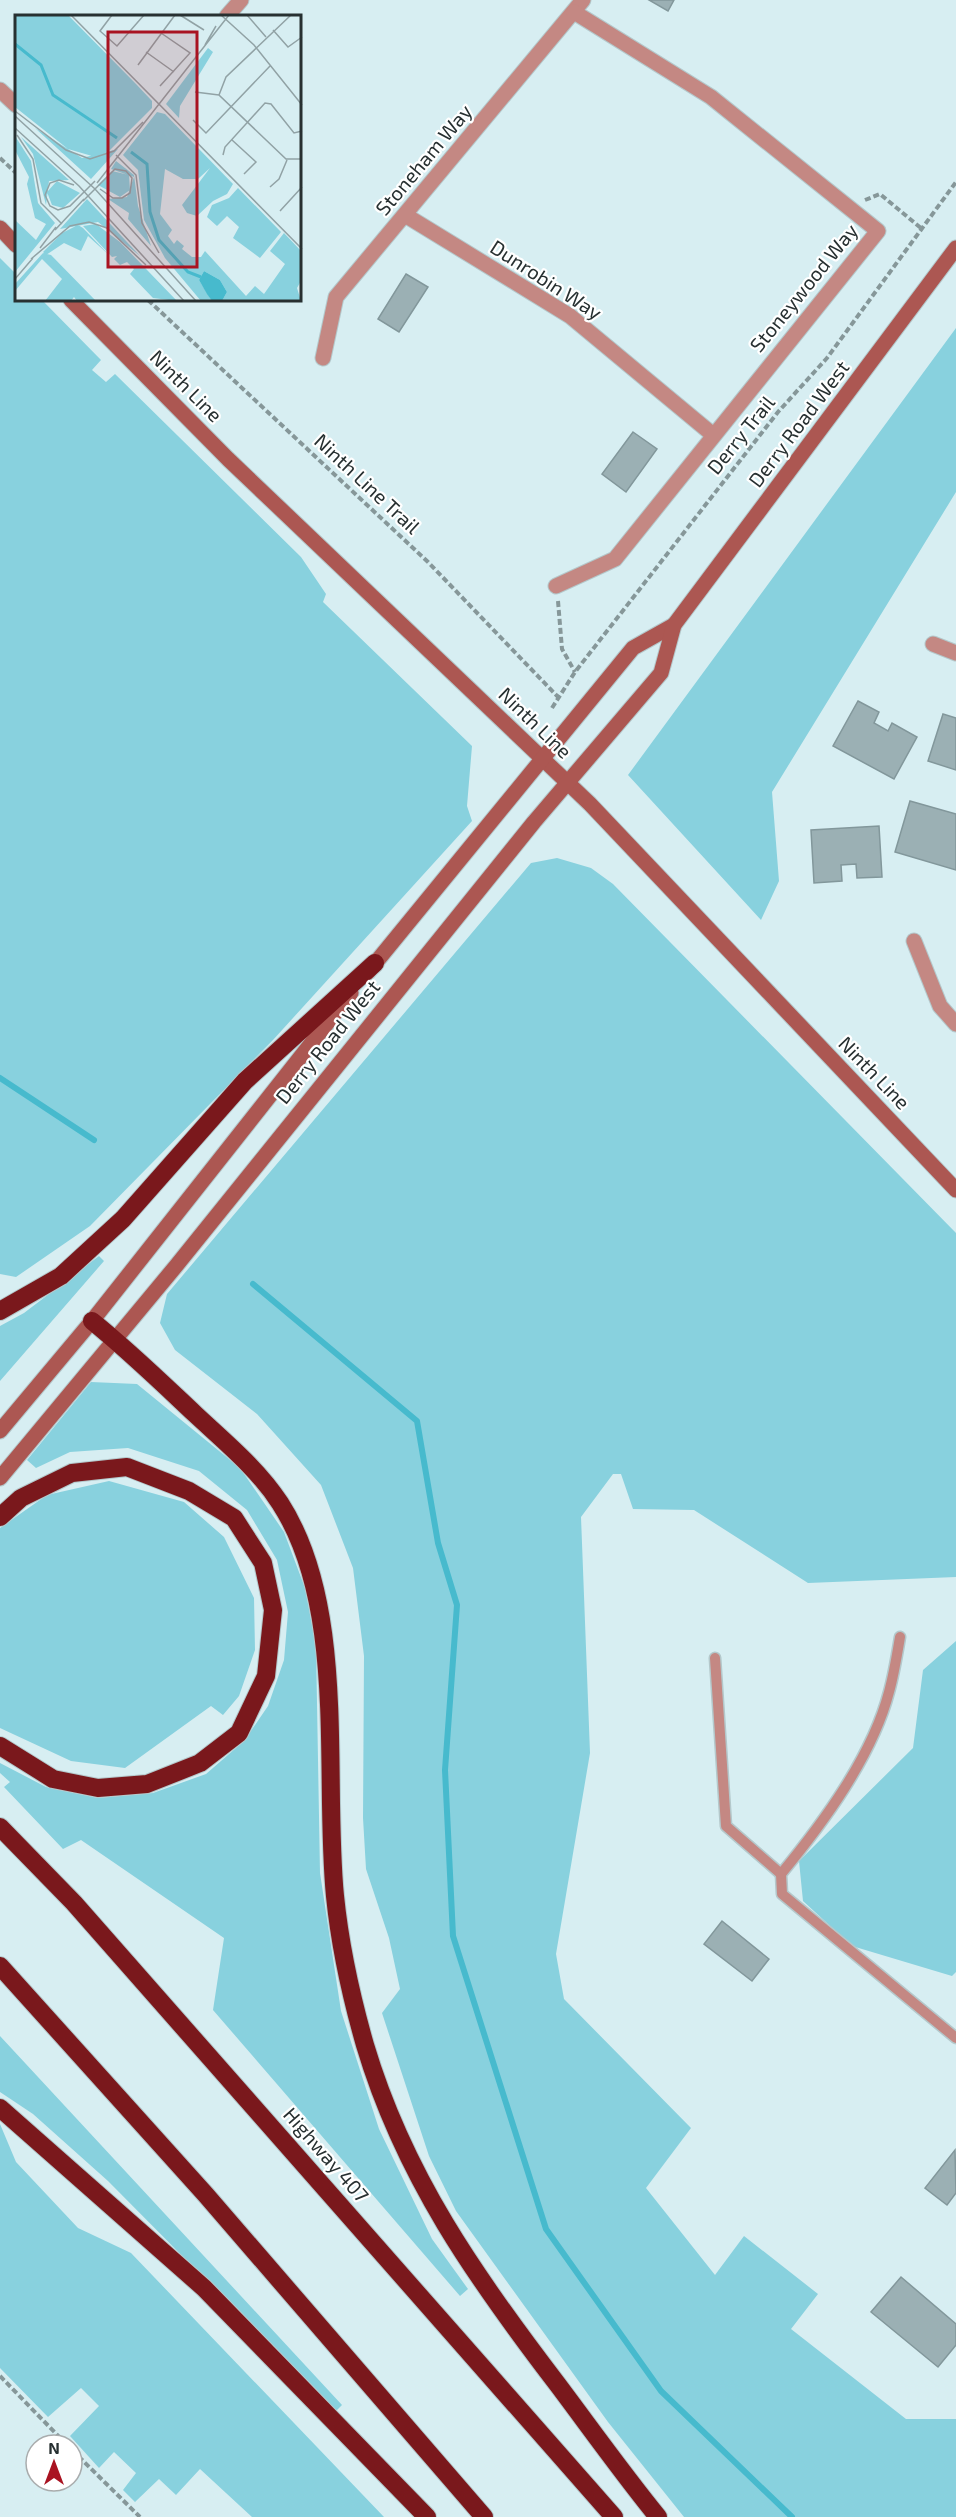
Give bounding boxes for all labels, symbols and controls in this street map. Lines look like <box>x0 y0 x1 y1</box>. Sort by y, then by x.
inset map <box>15 15 302 302</box>
street label: Stoneham Way <box>370 99 477 220</box>
street label: Stoneywood Way <box>744 218 863 356</box>
street label: Dunrobin Way <box>486 234 607 324</box>
street label: Ninth Line <box>146 344 228 426</box>
street label: Derry Road West <box>743 355 854 491</box>
street label: Derry Trail <box>701 390 779 478</box>
street label: Ninth Line Trail <box>310 428 426 538</box>
street label: Ninth Line <box>494 682 577 763</box>
street label: Derry Road West <box>270 974 385 1108</box>
street label: Ninth Line <box>834 1031 915 1114</box>
street label: Highway 407 <box>279 2102 374 2207</box>
north arrow <box>24 2433 84 2493</box>
text: N <box>48 2438 60 2457</box>

